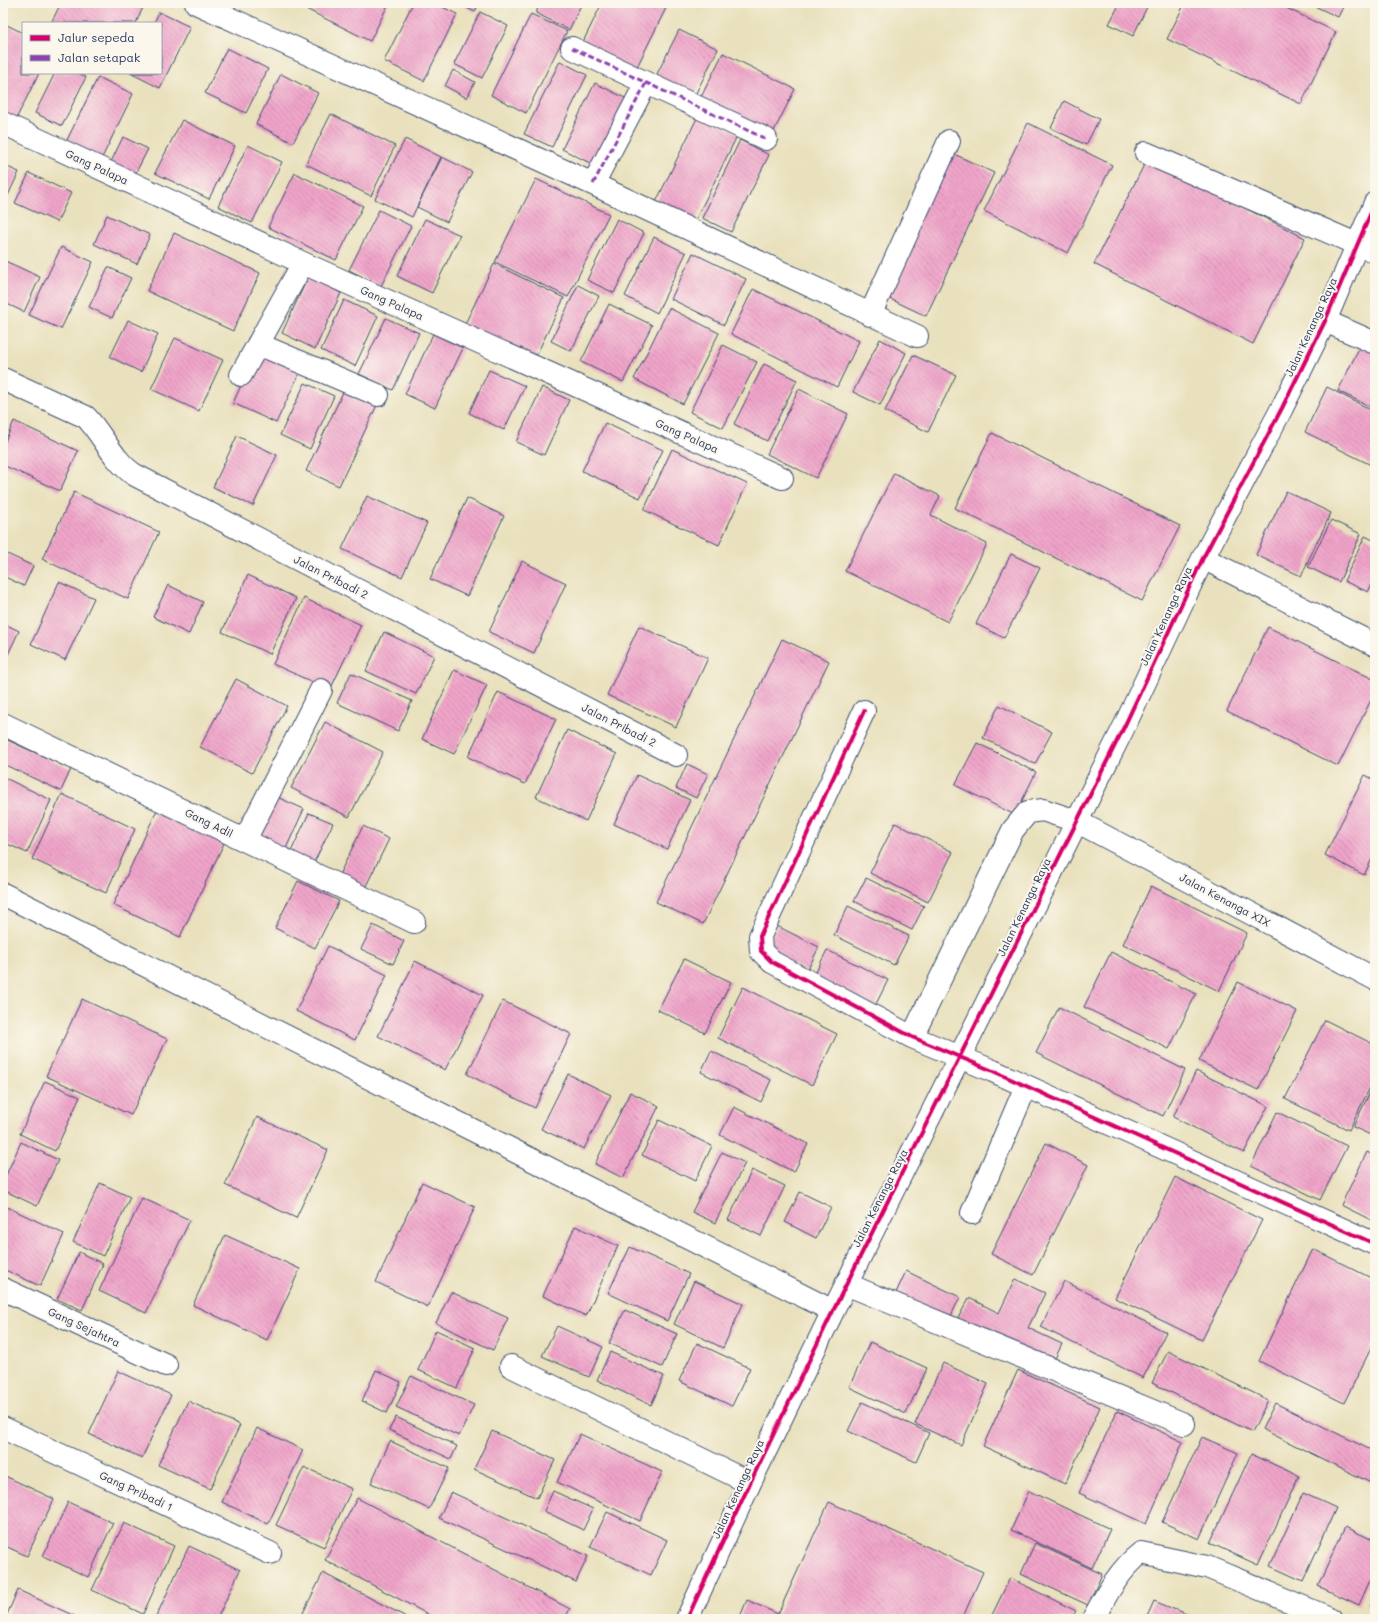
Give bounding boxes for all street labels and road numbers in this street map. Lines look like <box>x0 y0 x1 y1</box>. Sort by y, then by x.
street label: Gang Palapa <box>63 145 131 188</box>
street label: Jalan Kenanga Raya <box>1281 275 1340 379</box>
street label: Gang Palapa <box>358 282 426 323</box>
street label: Gang Palapa <box>653 415 721 456</box>
street label: Jalan Pribadi 2 <box>291 551 371 602</box>
street label: Jalan Kenanga Raya <box>1136 564 1195 668</box>
street label: Jalan Pribadi 2 <box>579 699 659 750</box>
street label: Gang Adil <box>183 804 236 841</box>
street label: Jalan Kenanga Raya <box>993 855 1054 959</box>
street label: Jalan Kenanga XIX <box>1177 869 1273 930</box>
street label: Jalan Kenanga Raya <box>848 1146 911 1249</box>
street label: Gang Sejahtra <box>46 1303 123 1350</box>
street label: Jalan Kenanga Raya <box>708 1437 767 1541</box>
street label: Gang Pribadi 1 <box>97 1467 175 1514</box>

